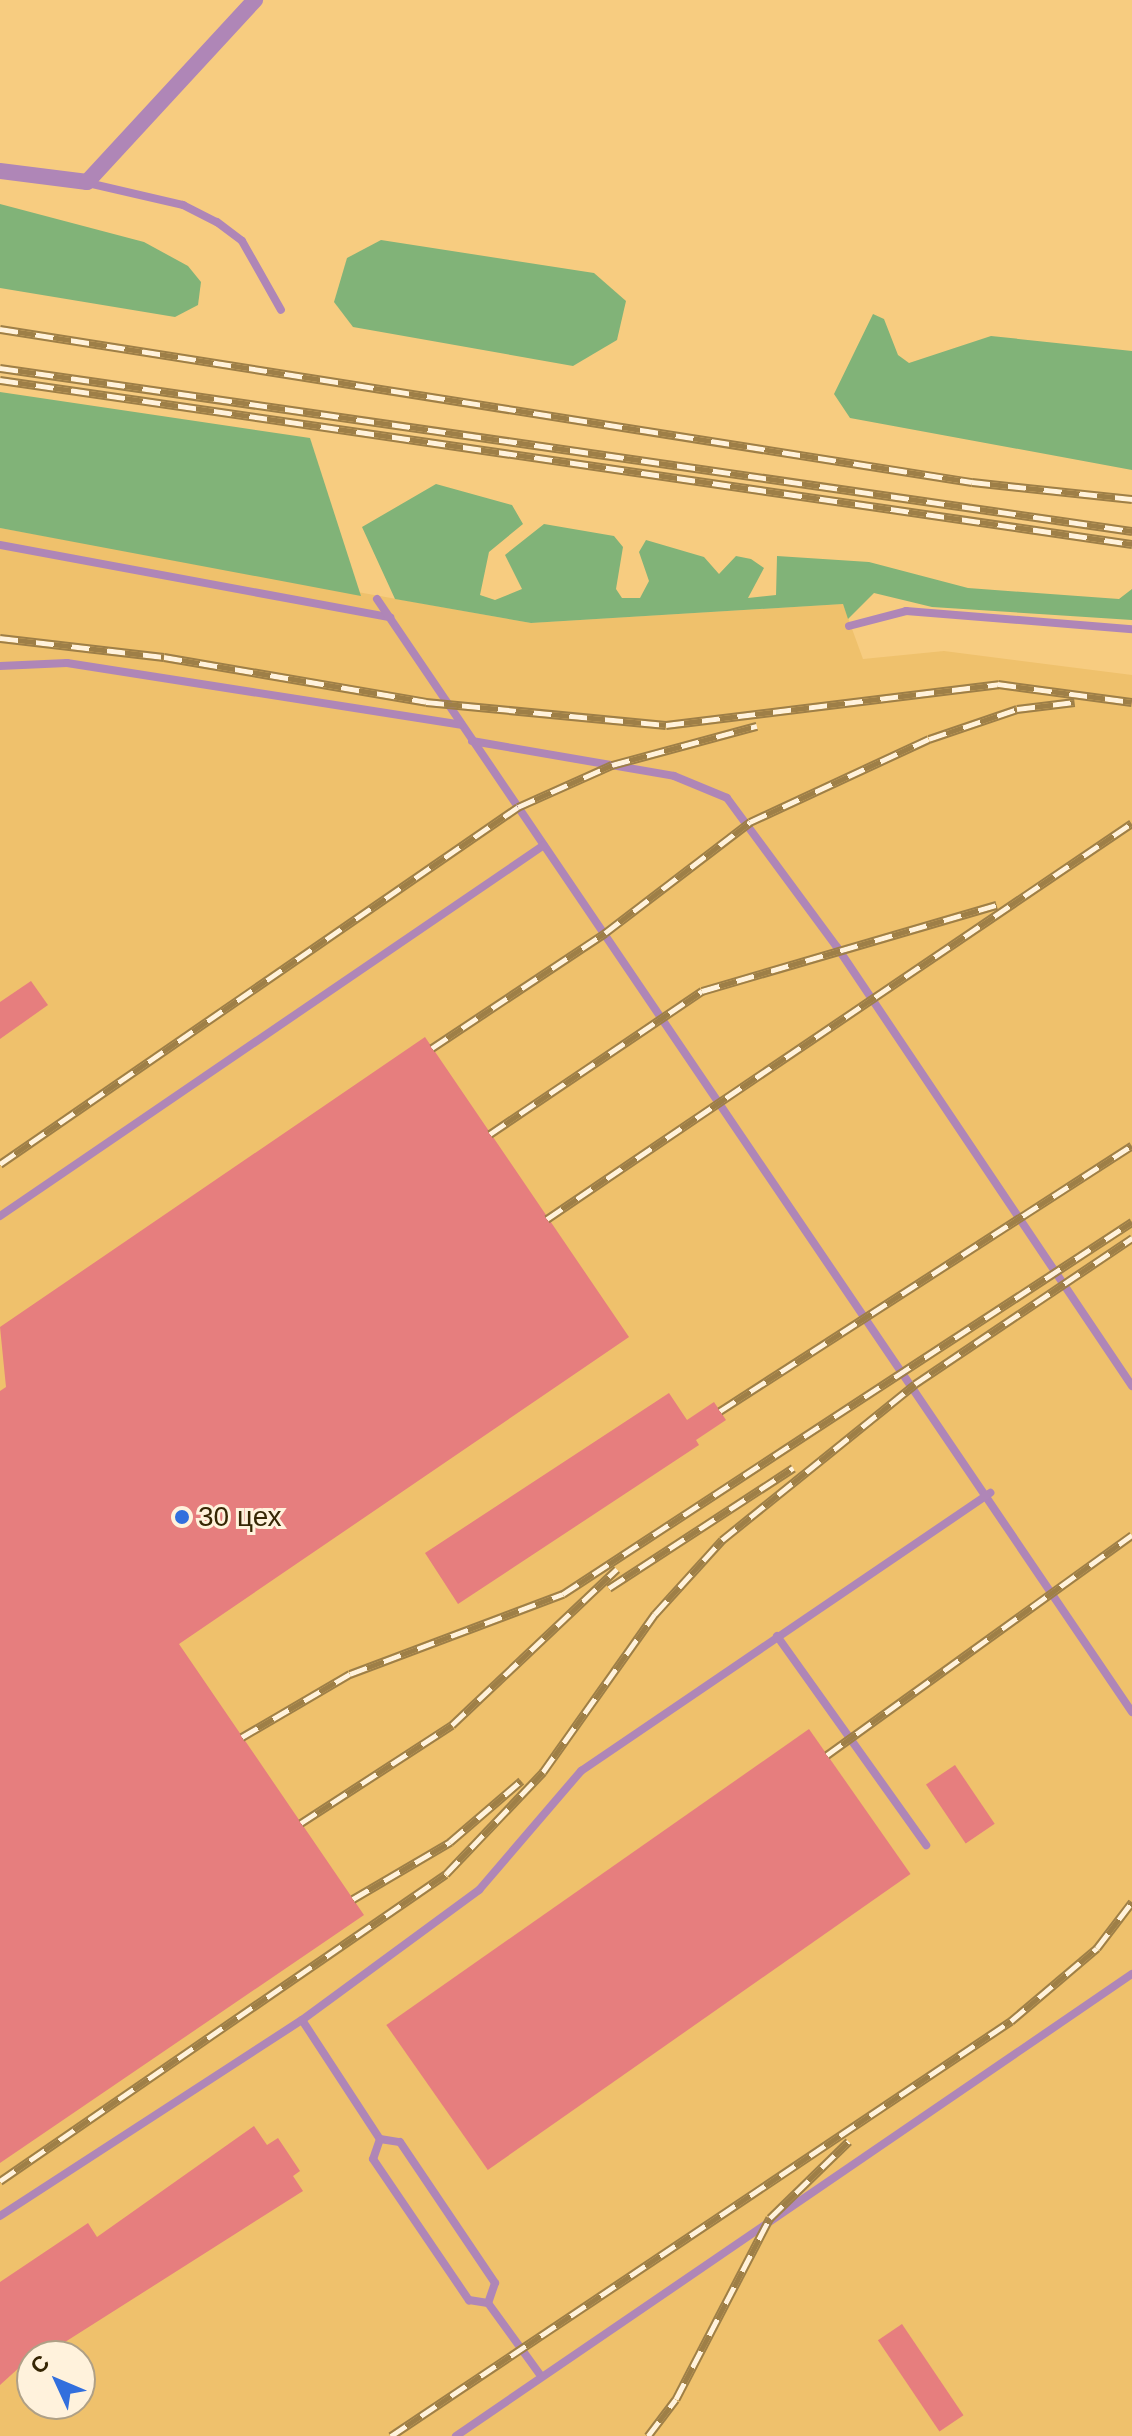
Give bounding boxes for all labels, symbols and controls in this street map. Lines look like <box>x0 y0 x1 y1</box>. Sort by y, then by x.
place label: 30 цех <box>198 1500 282 1534</box>
marker: 30 цех <box>173 1508 191 1526</box>
north arrow <box>16 2340 96 2420</box>
text: С <box>25 2350 54 2379</box>

